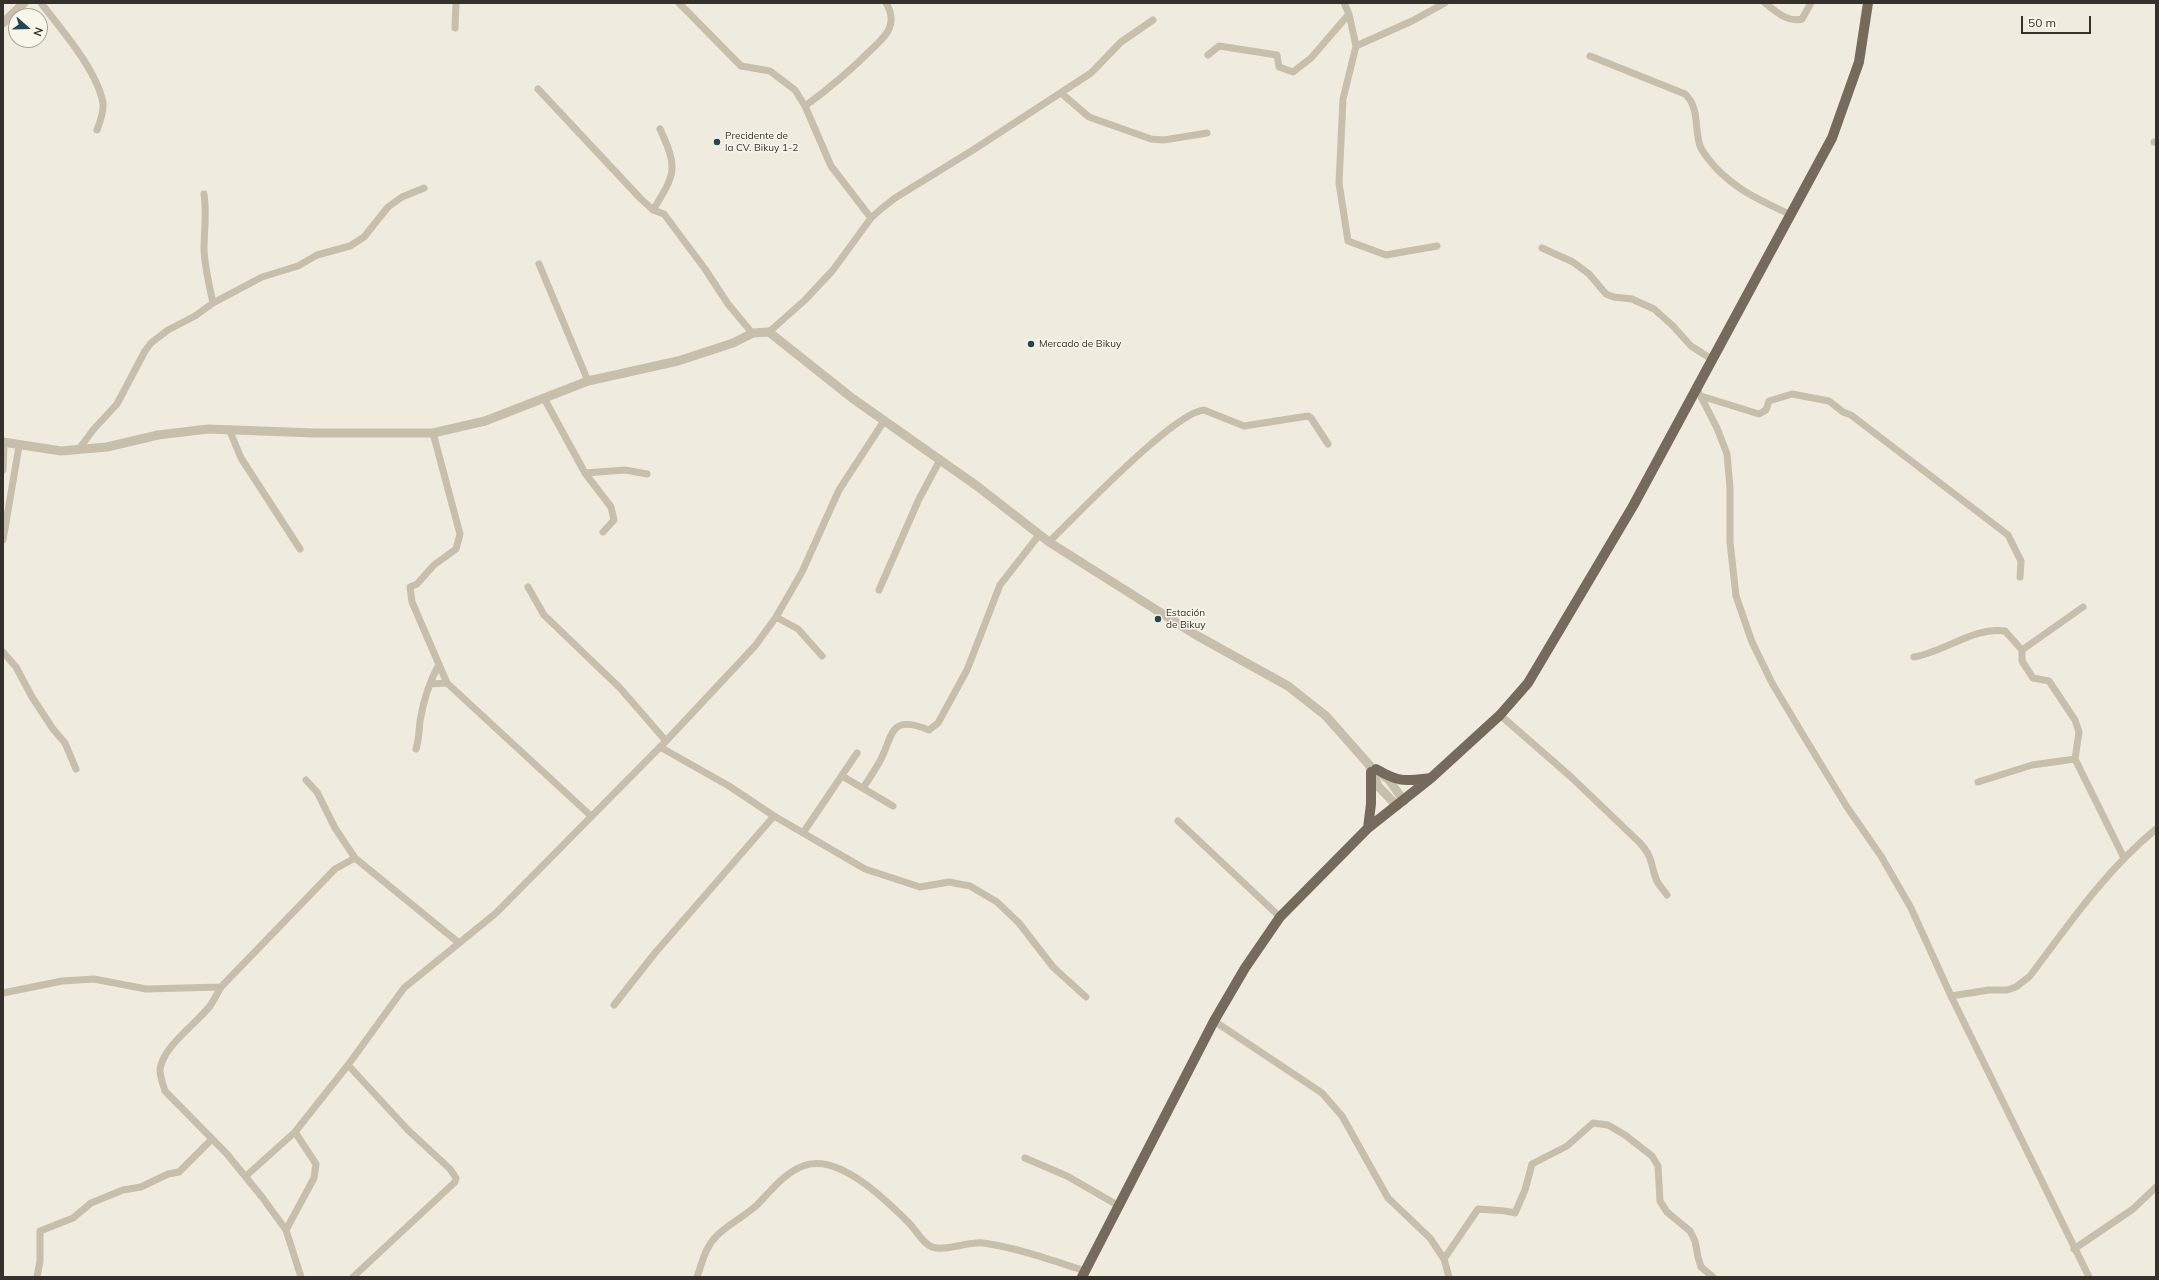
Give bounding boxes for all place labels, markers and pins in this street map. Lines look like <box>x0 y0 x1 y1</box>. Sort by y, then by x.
place label: Precidente de la CV. Bikuy 1-2 <box>725 130 798 154</box>
marker: Precidente de la CV. Bikuy 1-2 <box>712 137 722 147</box>
place label: Mercado de Bikuy <box>1039 338 1121 350</box>
marker: Mercado de Bikuy <box>1026 339 1036 349</box>
place label: Estación de Bikuy <box>1166 607 1205 630</box>
marker: Estación de Bikuy <box>1153 614 1163 624</box>

